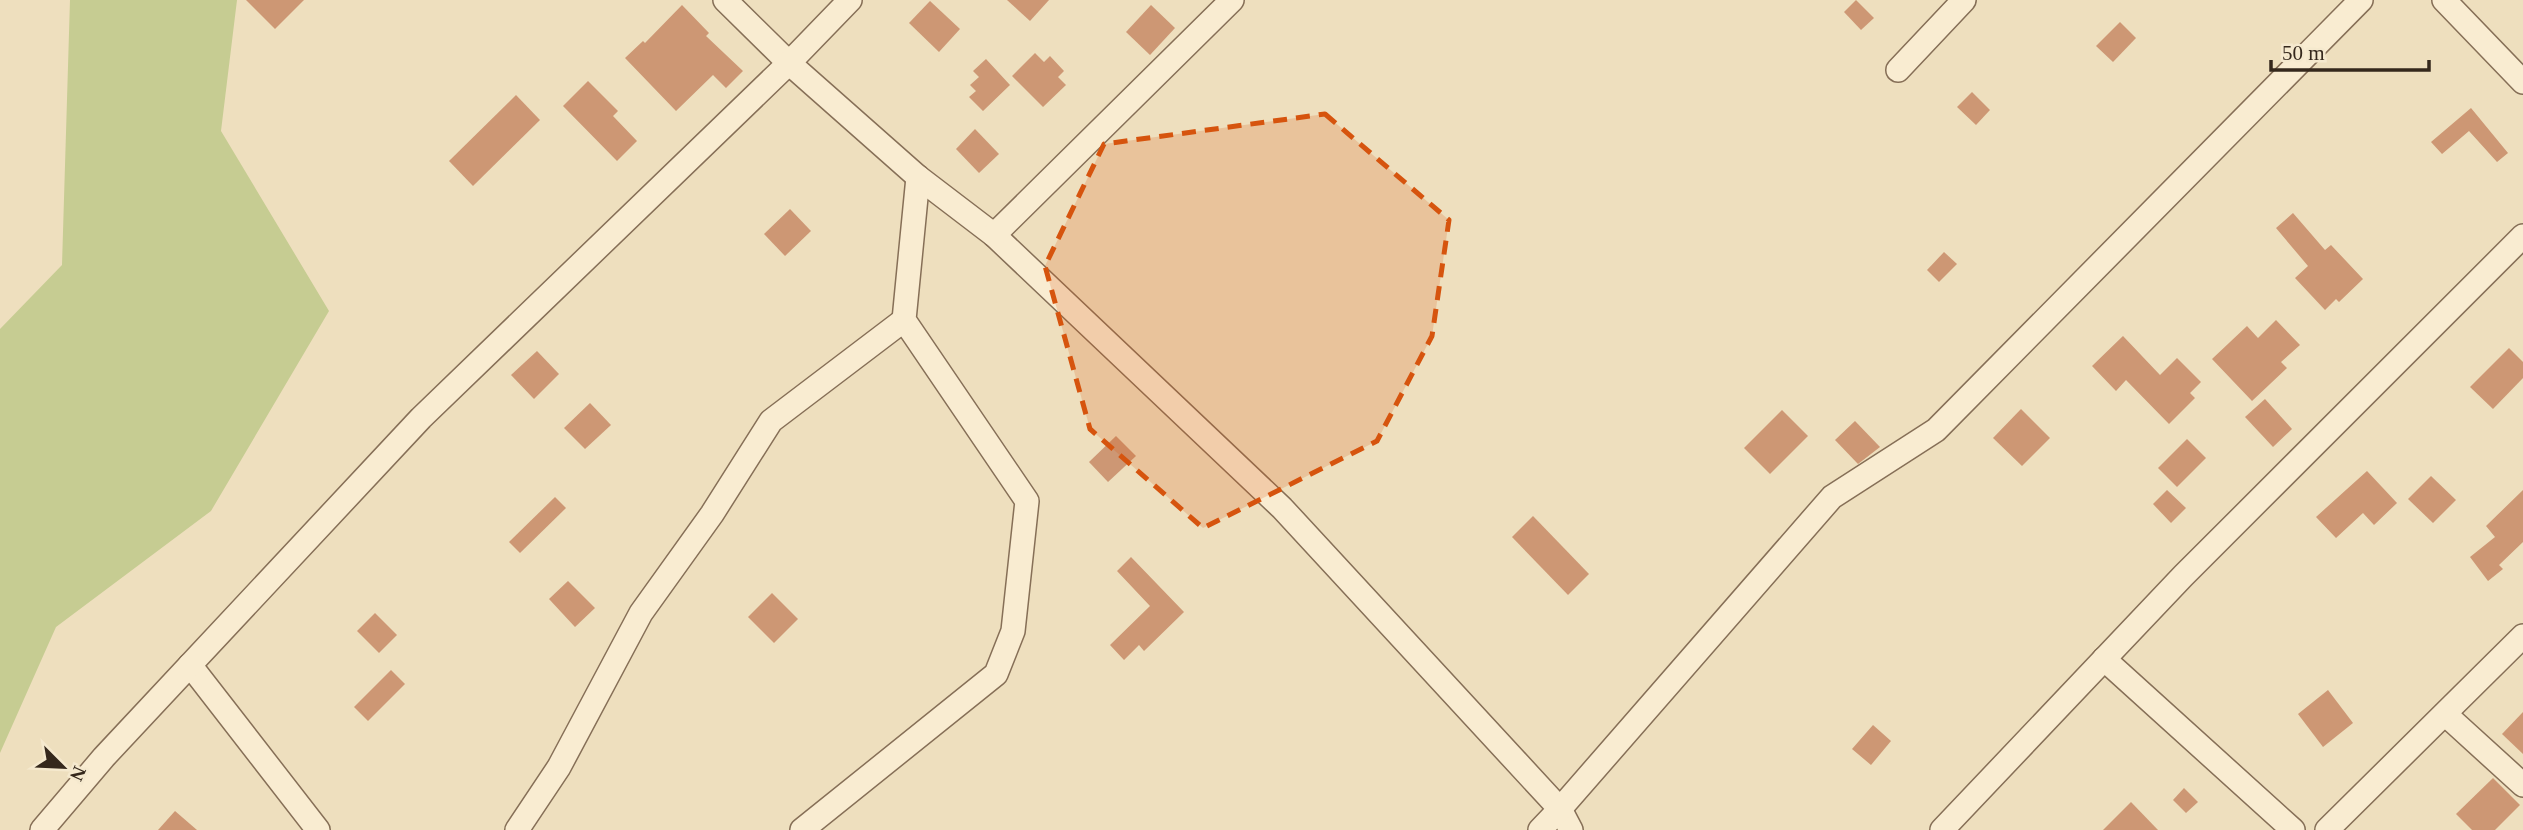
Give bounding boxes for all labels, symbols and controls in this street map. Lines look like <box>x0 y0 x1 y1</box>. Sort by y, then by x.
scale bar <box>2271 28 2428 72</box>
text: 50 m <box>2282 41 2325 65</box>
north arrow <box>28 732 98 802</box>
text: N <box>66 763 90 784</box>

